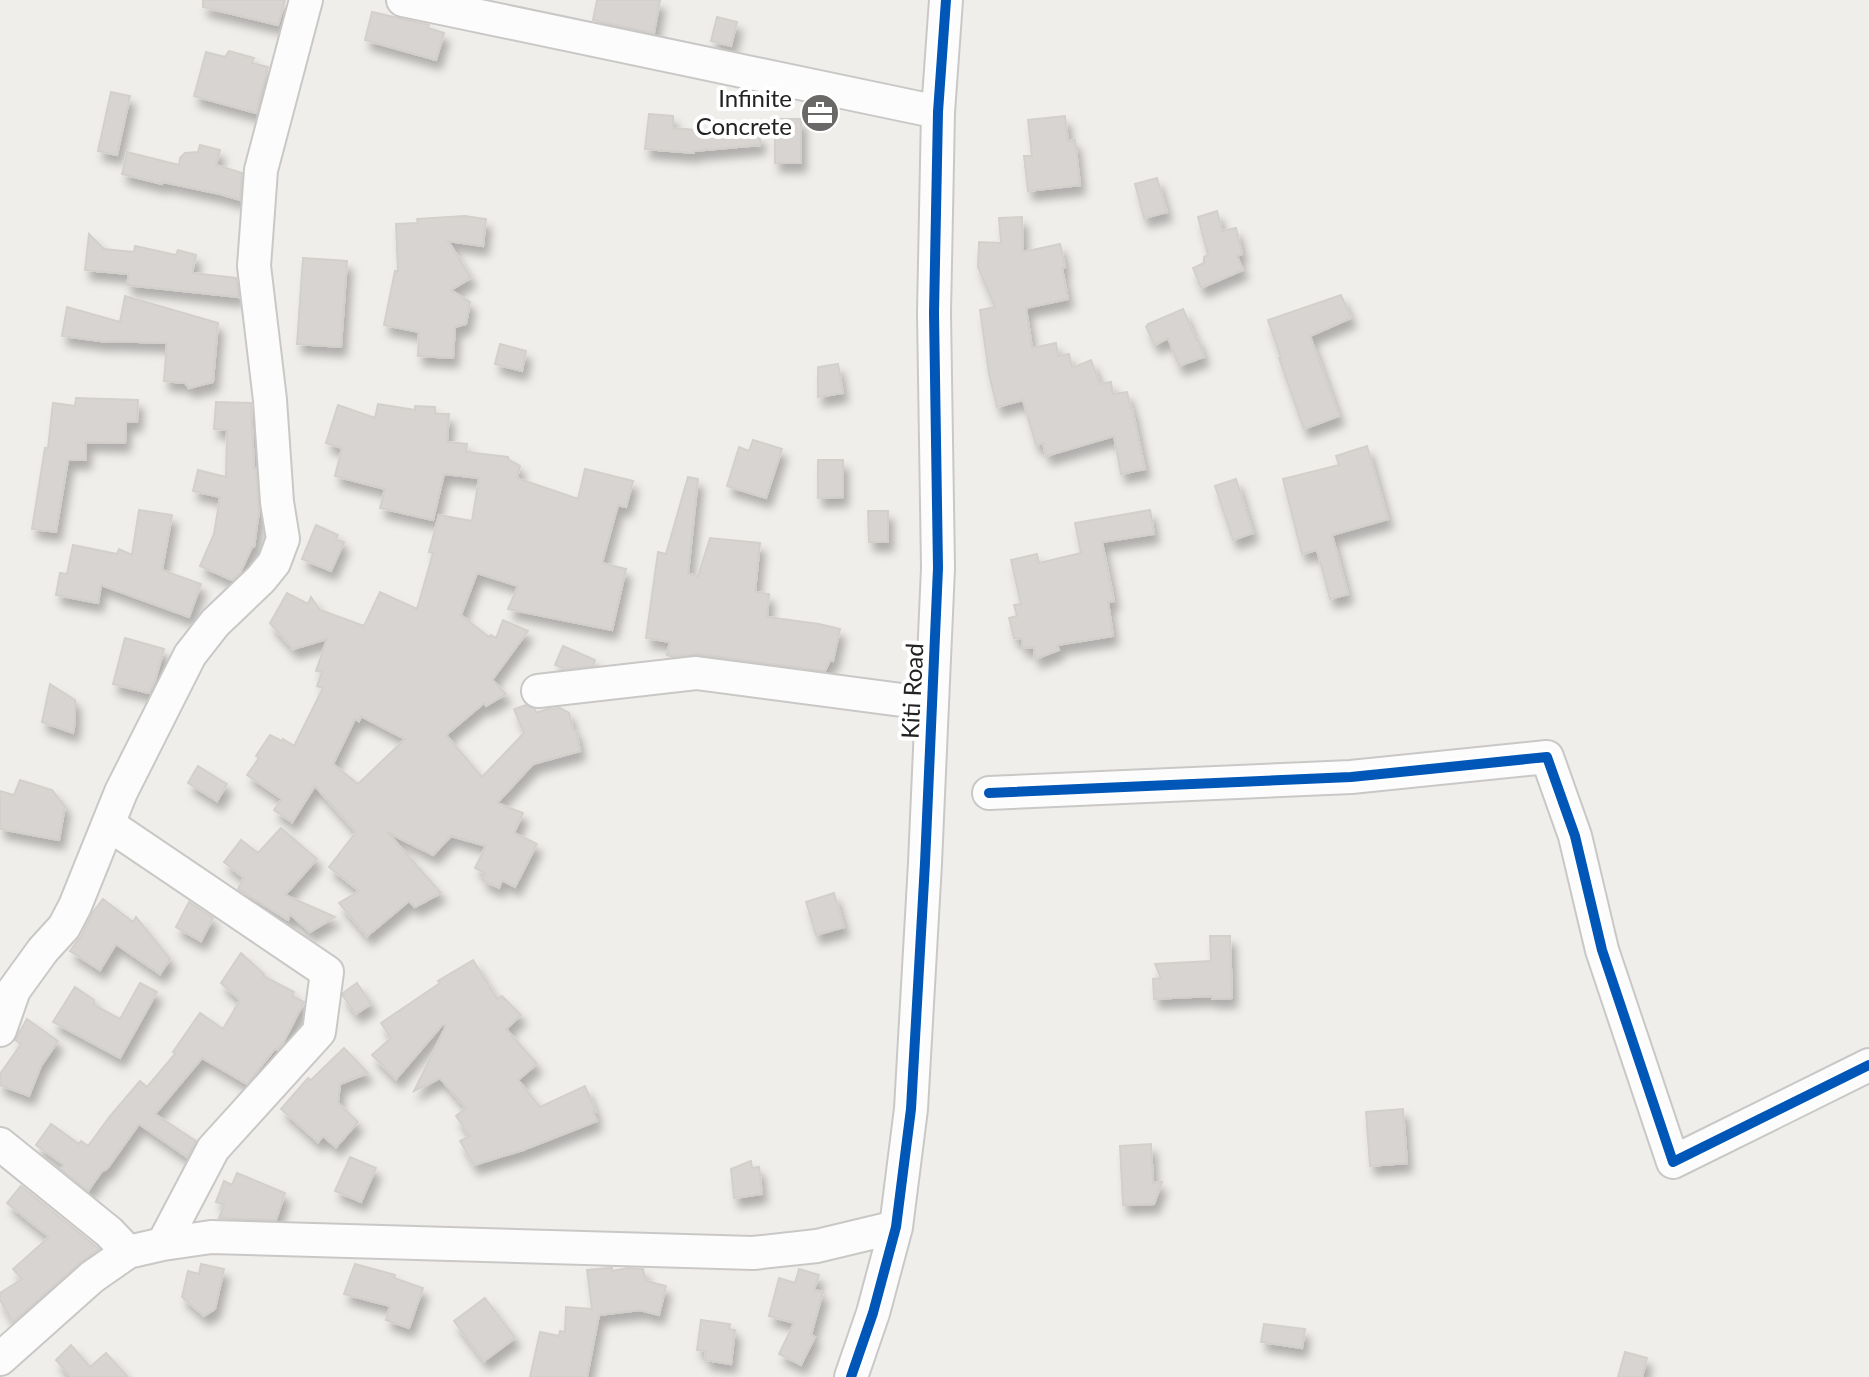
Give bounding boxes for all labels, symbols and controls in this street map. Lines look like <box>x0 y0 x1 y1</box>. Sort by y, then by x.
place label: Infinite Concrete <box>696 83 792 140</box>
office icon: Infinite Concrete <box>799 92 841 134</box>
street label: Kiti Road <box>895 642 928 740</box>

